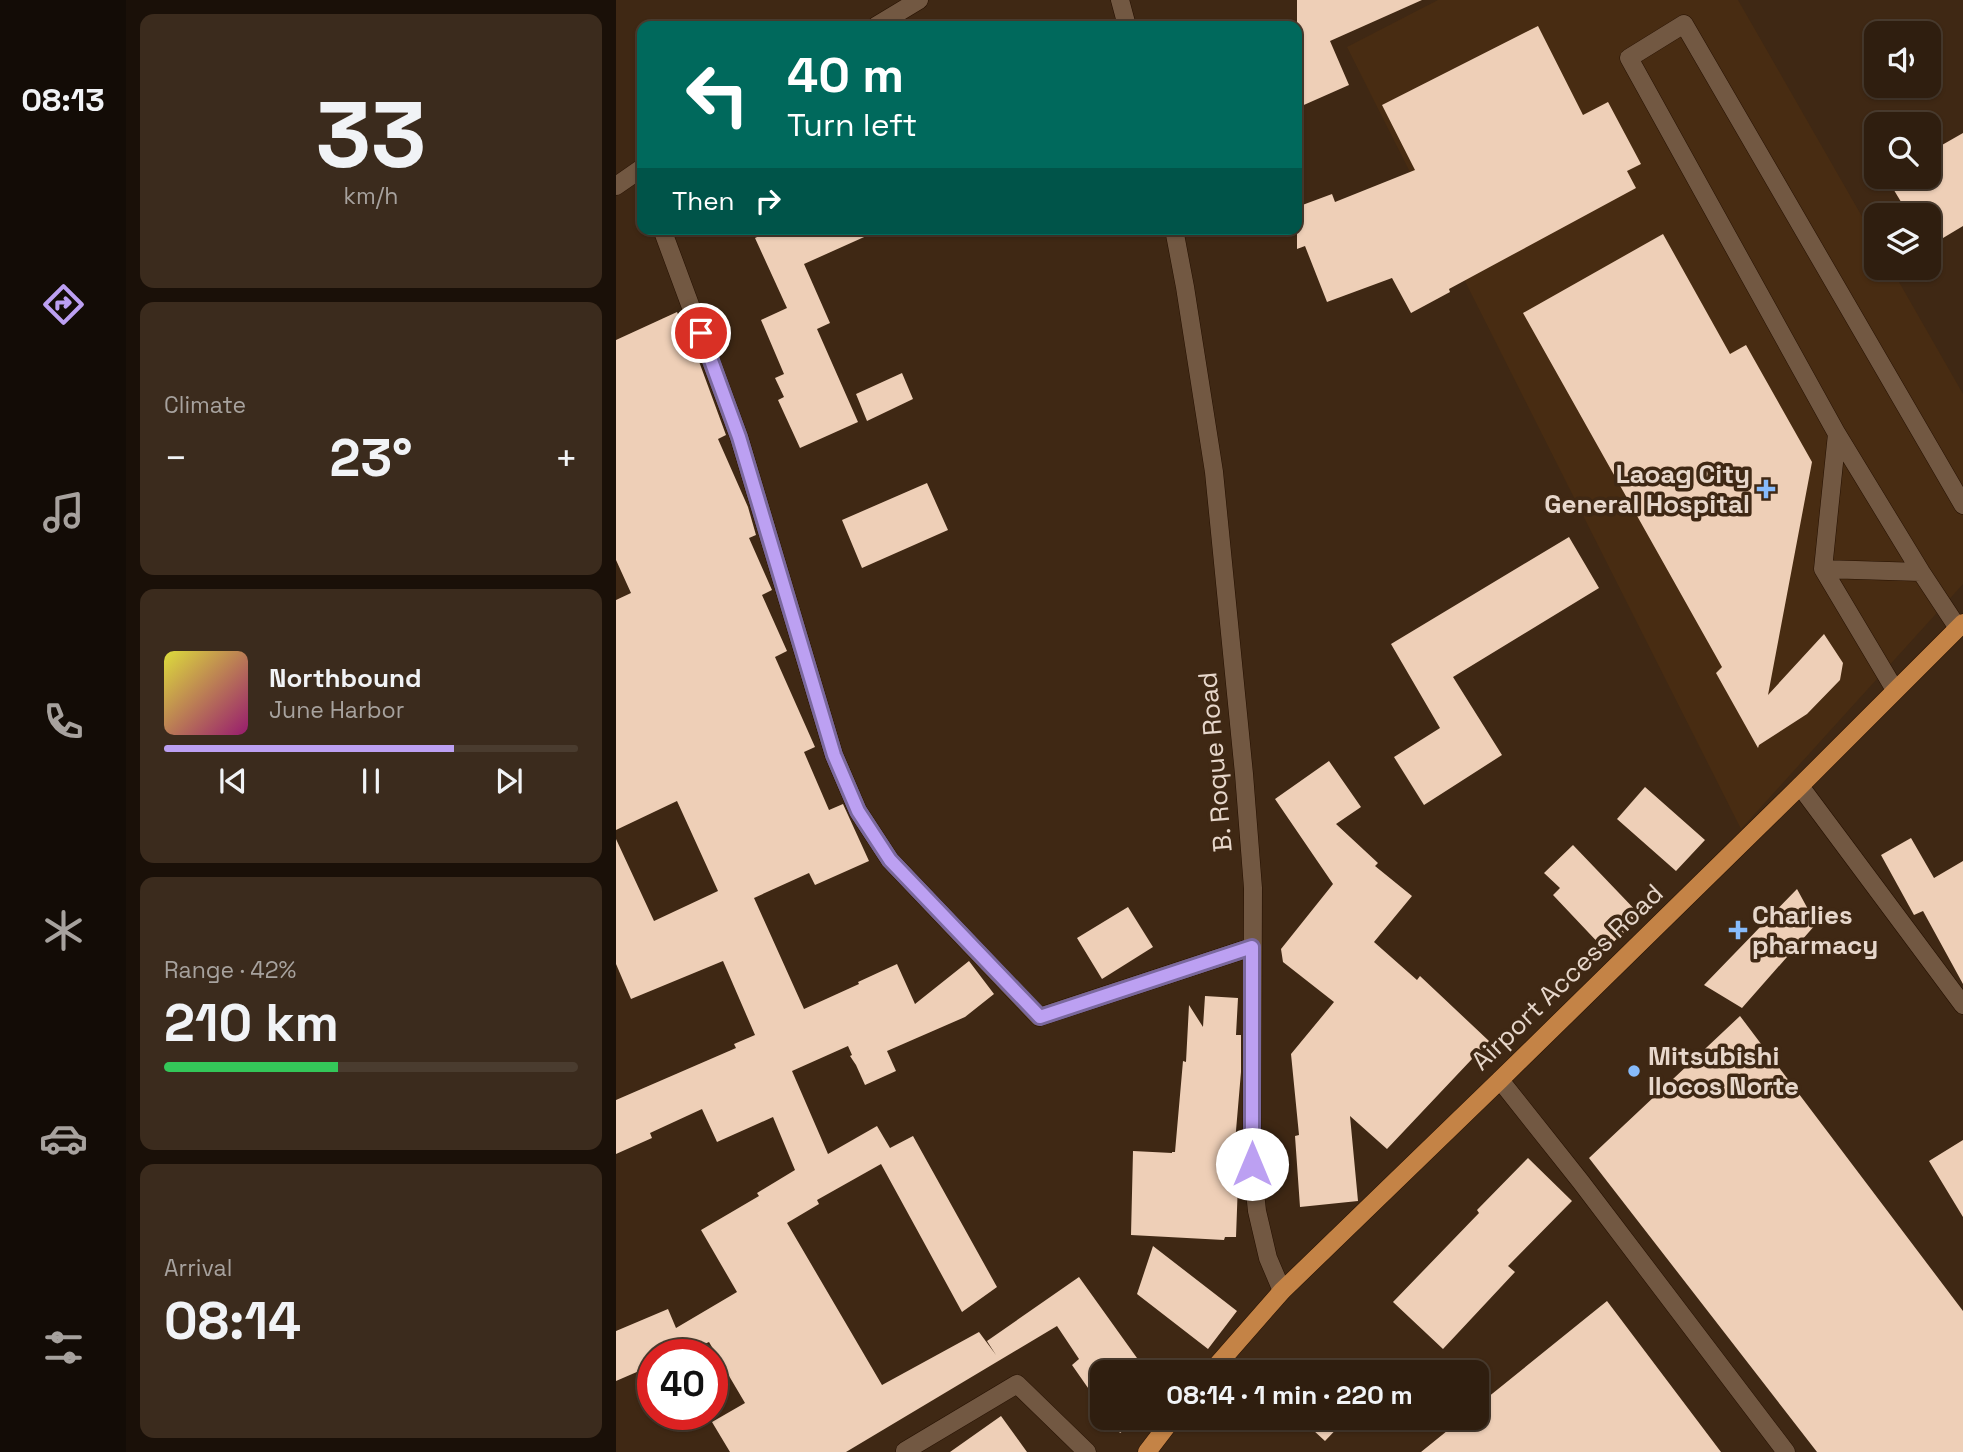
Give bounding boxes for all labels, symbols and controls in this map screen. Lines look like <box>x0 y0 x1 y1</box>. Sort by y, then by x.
map controls <box>1864 21 1941 280</box>
button: sound <box>1864 21 1941 98</box>
text: 40 m <box>787 44 904 106</box>
icon: left <box>672 49 763 140</box>
text: 33 <box>316 77 426 194</box>
text: 08:13 <box>21 80 105 120</box>
text: Turn left <box>787 105 917 145</box>
button: search <box>1864 112 1941 189</box>
text: km/h <box>344 181 398 211</box>
icon: right <box>749 182 787 220</box>
text: Then <box>672 184 735 218</box>
button: layers <box>1864 203 1941 280</box>
icon: directions <box>39 280 88 329</box>
pin <box>671 303 731 363</box>
icon: arrive <box>682 314 720 352</box>
text: Climate <box>164 390 246 420</box>
text: 23° <box>330 425 413 491</box>
text: − <box>164 434 188 482</box>
text: + <box>554 434 578 482</box>
place label: Laoag City General Hospital <box>1544 457 1750 521</box>
marker: Laoag City General Hospital <box>1756 479 1776 499</box>
icon: music <box>39 488 88 537</box>
text: Northbound <box>269 661 422 695</box>
street label: B. Roque Road <box>1190 671 1240 853</box>
text: June Harbor <box>269 695 404 725</box>
icon: phone <box>39 697 88 746</box>
icon: previous <box>214 762 252 800</box>
icon: pause <box>352 762 390 800</box>
icon: next <box>490 762 528 800</box>
street label: Airport Access Road <box>1464 876 1670 1078</box>
place label: Charlies pharmacy <box>1752 898 1878 962</box>
icon: climate <box>39 906 88 955</box>
marker: Charlies pharmacy <box>1730 922 1746 938</box>
text: Range · 42% <box>164 955 296 985</box>
text: 210 km <box>164 990 339 1056</box>
place label: Mitsubishi Ilocos Norte <box>1648 1039 1799 1103</box>
marker: Mitsubishi Ilocos Norte <box>1626 1063 1642 1079</box>
icon: car <box>39 1114 88 1163</box>
position arrow <box>1215 1127 1289 1201</box>
text: Arrival <box>164 1253 232 1283</box>
text: 08:14 <box>164 1288 301 1354</box>
icon: filters <box>39 1323 88 1372</box>
speed limit sign: 40 <box>637 1339 728 1430</box>
text: 08:14 · 1 min · 220 m <box>1166 1378 1413 1412</box>

